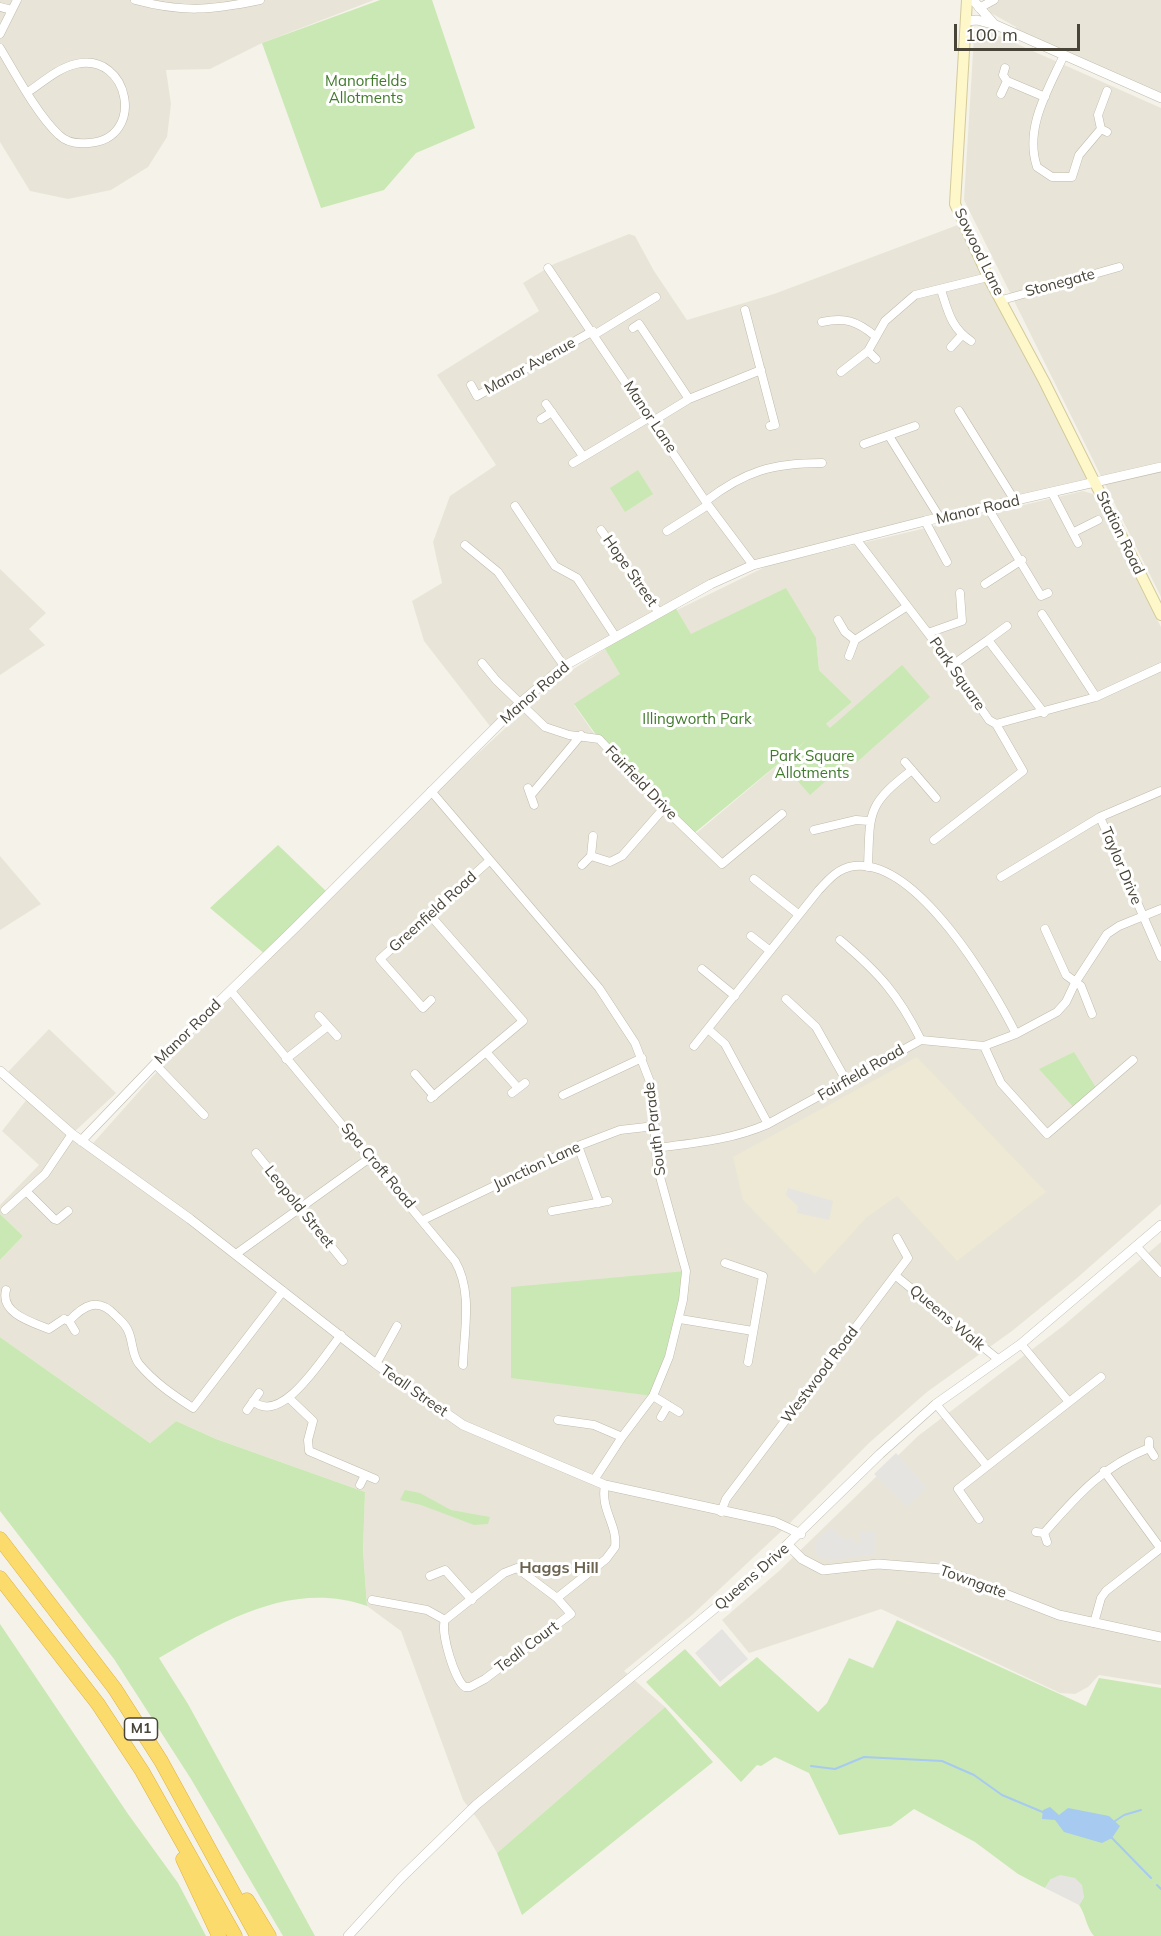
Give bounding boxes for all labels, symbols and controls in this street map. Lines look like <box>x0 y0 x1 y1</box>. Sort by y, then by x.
scale bar <box>957 12 1083 50</box>
text: 100 m <box>965 23 1018 46</box>
park label: Manorfields Allotments <box>325 72 407 107</box>
street label: Sowood Lane <box>950 205 1008 299</box>
street label: Stonegate <box>1023 265 1097 301</box>
street label: Manor Avenue <box>482 334 578 398</box>
street label: Manor Lane <box>619 378 681 456</box>
street label: Station Road <box>1092 488 1148 578</box>
street label: Manor Road <box>934 492 1022 528</box>
street label: Hope Street <box>599 532 661 610</box>
street label: Park Square <box>925 634 989 714</box>
street label: Manor Road <box>497 658 573 728</box>
park label: Illingworth Park <box>642 710 752 728</box>
street label: Fairfield Drive <box>601 742 681 824</box>
park label: Park Square Allotments <box>770 747 854 782</box>
street label: Taylor Drive <box>1097 824 1145 908</box>
street label: Greenfield Road <box>386 868 480 956</box>
street label: Manor Road <box>151 996 225 1068</box>
street label: Fairfield Road <box>815 1041 907 1105</box>
street label: South Parade <box>640 1081 670 1177</box>
street label: Spa Croft Road <box>337 1120 419 1212</box>
street label: Junction Lane <box>491 1138 583 1194</box>
street label: Leopold Street <box>260 1162 338 1252</box>
street label: Queens Walk <box>906 1281 988 1355</box>
street label: Westwood Road <box>778 1323 862 1427</box>
street label: Teall Street <box>377 1361 451 1421</box>
street label: Queens Drive <box>711 1540 793 1614</box>
district label: Haggs Hill <box>519 1558 599 1578</box>
street label: Towngate <box>937 1562 1009 1602</box>
street label: Teall Court <box>492 1617 562 1677</box>
road number: M1 <box>124 1718 158 1740</box>

